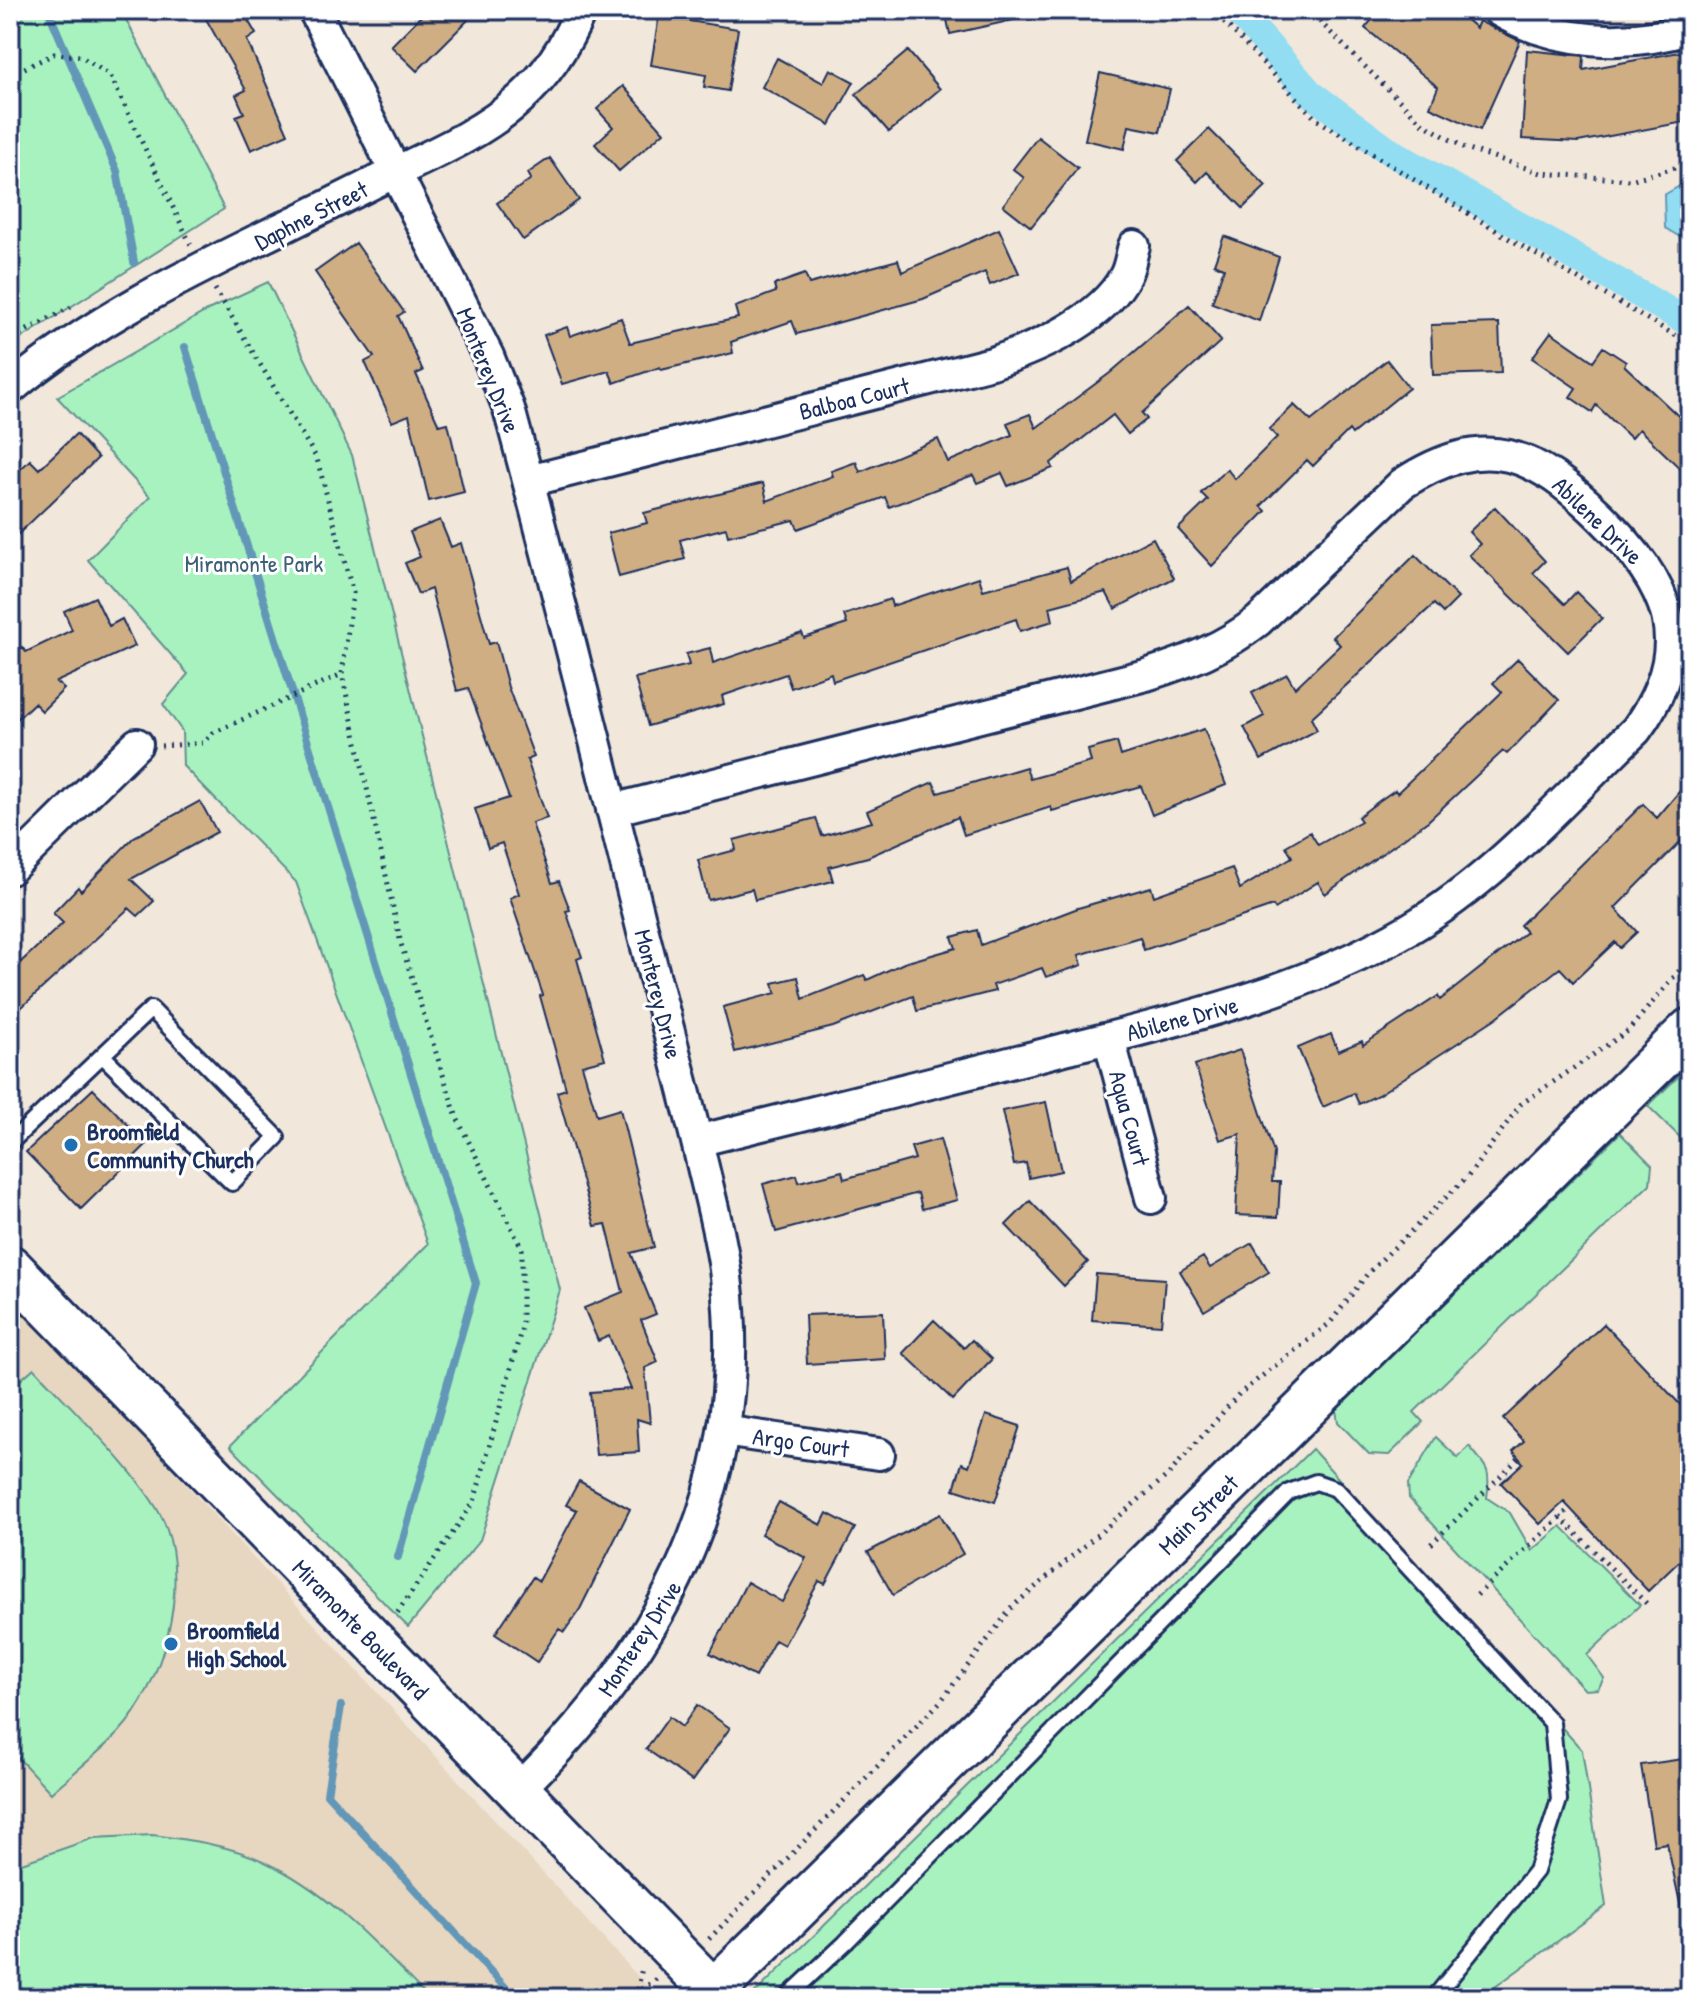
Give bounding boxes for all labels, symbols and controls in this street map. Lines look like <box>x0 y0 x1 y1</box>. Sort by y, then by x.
street label: Daphne Street <box>249 172 374 257</box>
street label: Monterey Drive <box>449 303 529 438</box>
street label: Balboa Court <box>796 369 913 427</box>
street label: Abilene Drive <box>1546 469 1650 571</box>
park label: Miramonte Park <box>185 547 323 579</box>
street label: Monterey Drive <box>627 926 691 1062</box>
street label: Abilene Drive <box>1123 988 1242 1048</box>
street label: Aqua Court <box>1102 1067 1158 1170</box>
place label: Broomfield Community Church <box>87 1115 254 1176</box>
marker: Broomfield Community Church <box>62 1136 80 1154</box>
street label: Argo Court <box>751 1419 852 1465</box>
street label: Main Street <box>1151 1466 1246 1561</box>
street label: Miramonte Boulevard <box>286 1552 436 1706</box>
street label: Monterey Drive <box>590 1573 689 1702</box>
place label: Broomfield High School <box>187 1614 287 1675</box>
marker: Broomfield High School <box>162 1635 180 1653</box>

